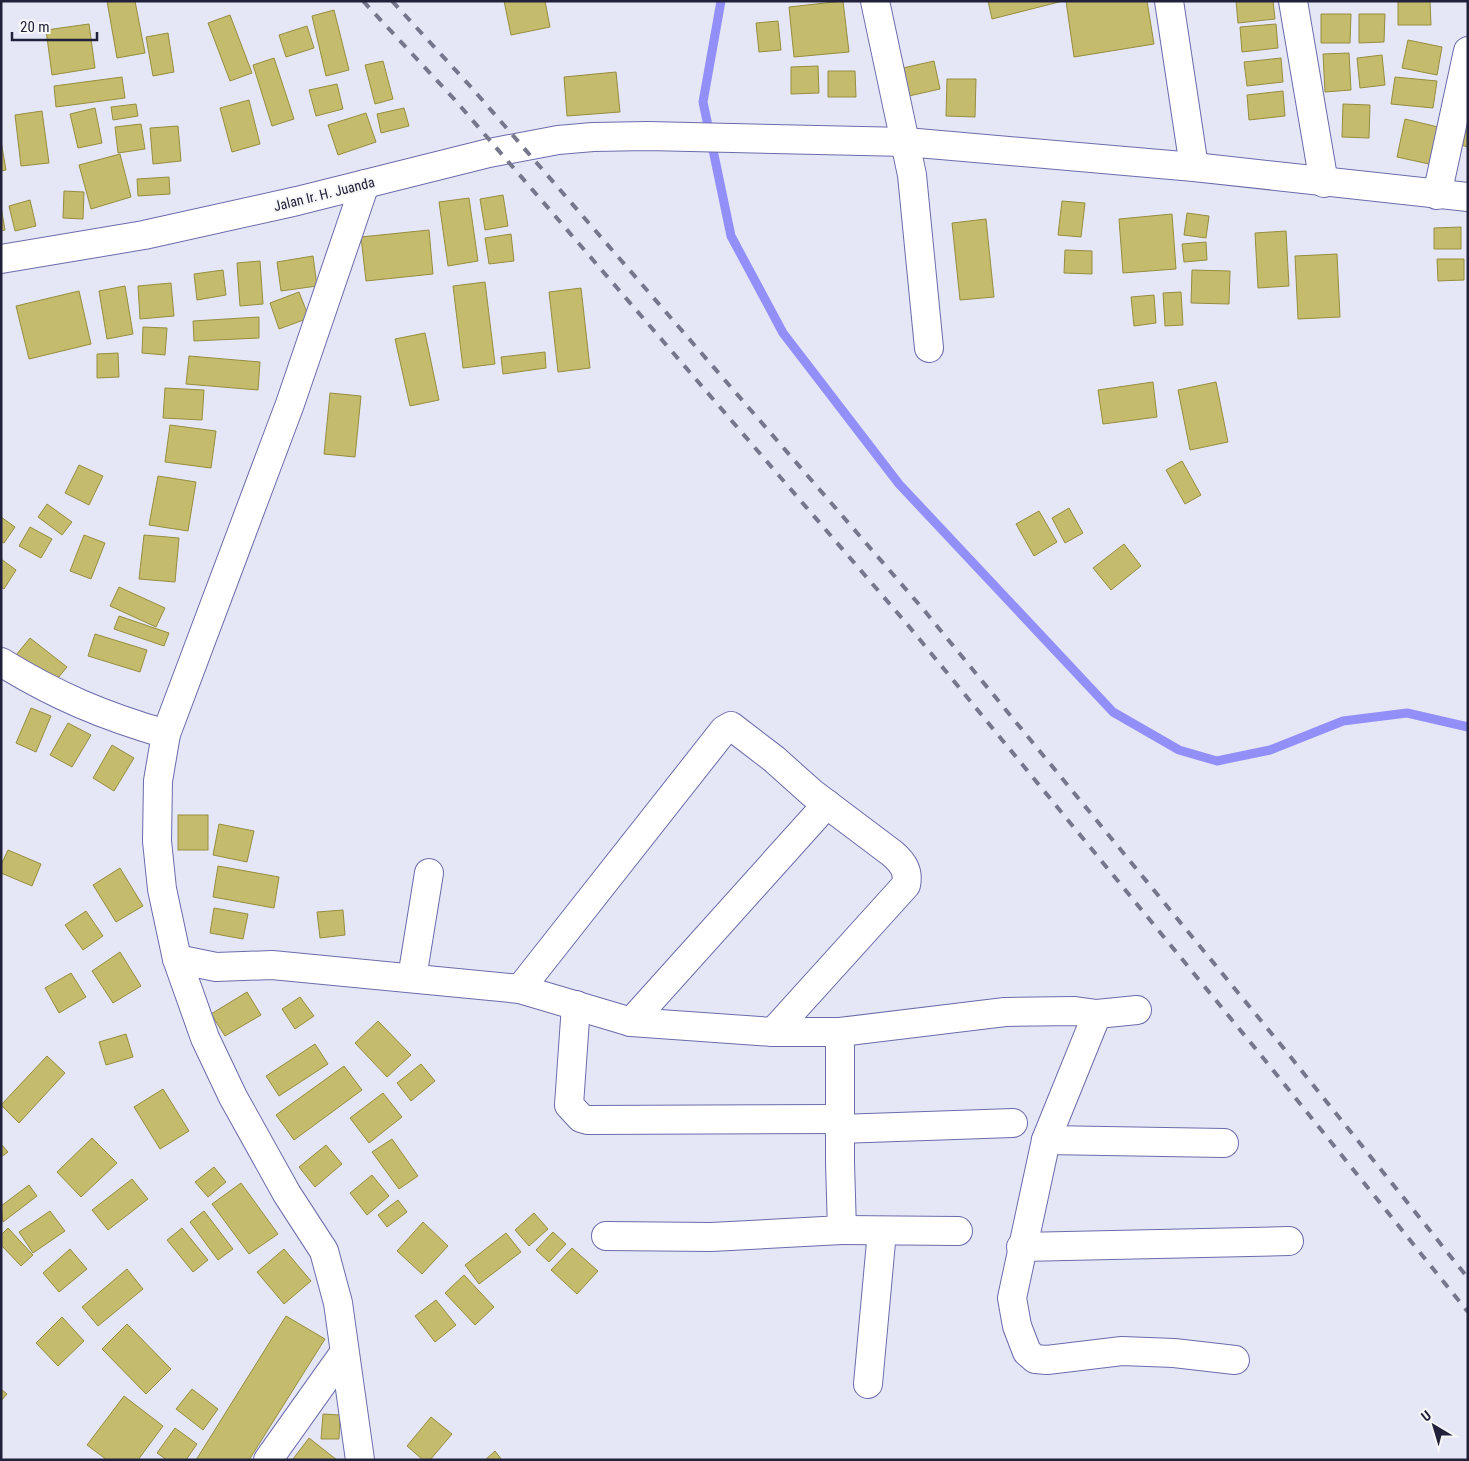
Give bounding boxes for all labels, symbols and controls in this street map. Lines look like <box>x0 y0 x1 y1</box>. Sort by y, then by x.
scale bar <box>12 10 98 42</box>
text: 20 m <box>20 18 50 36</box>
street label: Jalan Ir. H. Juanda <box>272 174 376 214</box>
north arrow <box>1409 1401 1459 1451</box>
text: U <box>1418 1407 1434 1425</box>

